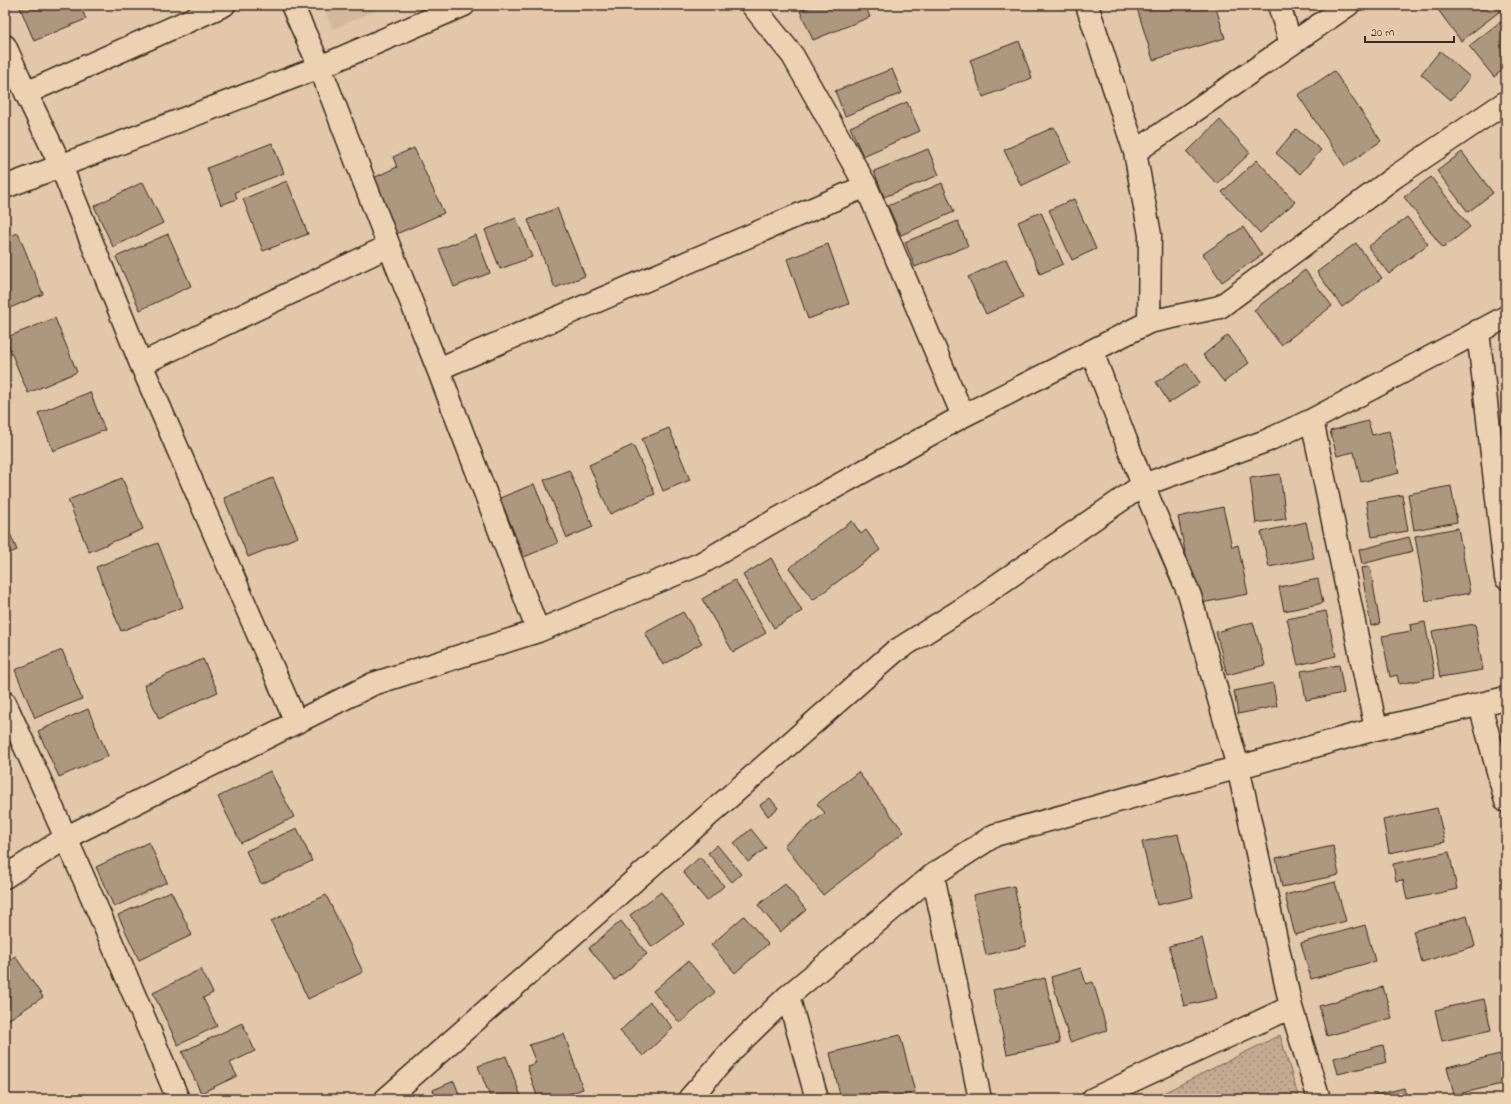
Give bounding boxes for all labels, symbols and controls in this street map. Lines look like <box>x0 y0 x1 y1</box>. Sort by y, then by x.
scale bar <box>1365 18 1454 44</box>
text: 20 m <box>1371 24 1394 42</box>

